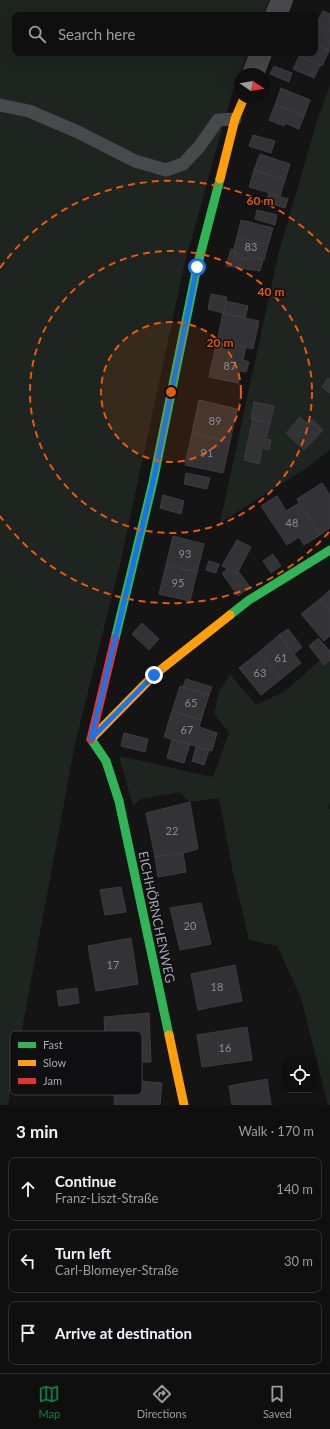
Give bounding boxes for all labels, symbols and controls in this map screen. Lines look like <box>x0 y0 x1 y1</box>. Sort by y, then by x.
search box <box>12 12 318 56</box>
icon: search <box>26 23 48 45</box>
text: Search here <box>58 25 135 43</box>
north arrow <box>234 68 270 104</box>
text: 60 m <box>247 193 273 208</box>
house number: 83 <box>245 240 257 253</box>
route start <box>188 258 206 276</box>
text: 40 m <box>258 284 284 299</box>
text: 20 m <box>207 335 233 350</box>
house number: 87 <box>224 359 236 372</box>
centre of rings <box>164 385 178 399</box>
house number: 89 <box>209 414 221 427</box>
house number: 91 <box>201 446 213 459</box>
house number: 48 <box>286 516 298 529</box>
house number: 93 <box>179 547 191 560</box>
house number: 95 <box>172 576 184 589</box>
house number: 61 <box>275 651 287 664</box>
route end <box>145 666 163 684</box>
house number: 63 <box>254 666 266 679</box>
house number: 65 <box>185 696 197 709</box>
house number: 67 <box>181 723 193 736</box>
house number: 22 <box>166 824 178 837</box>
street label: EICHHÖRNCHENWEG <box>135 850 179 984</box>
house number: 20 <box>184 919 197 932</box>
house number: 17 <box>107 958 119 971</box>
house number: 18 <box>211 980 223 993</box>
legend <box>10 1031 142 1095</box>
text: Fast <box>43 1038 63 1051</box>
house number: 16 <box>219 1041 231 1054</box>
text: Slow <box>43 1056 67 1069</box>
map controls <box>282 1057 318 1093</box>
button: locate <box>282 1057 318 1093</box>
text: Jam <box>43 1074 62 1087</box>
text: 3 min <box>16 1121 58 1142</box>
text: Walk · 170 m <box>238 1123 314 1139</box>
text: Continue <box>55 1172 116 1190</box>
icon: ahead <box>17 1178 39 1200</box>
text: 140 m <box>276 1181 313 1197</box>
text: Franz-Liszt-Straße <box>55 1190 158 1206</box>
text: Turn left <box>55 1244 111 1262</box>
icon: left <box>17 1250 39 1272</box>
text: 30 m <box>284 1253 313 1269</box>
text: Carl-Blomeyer-Straße <box>55 1262 178 1278</box>
icon: arrive <box>17 1322 39 1344</box>
text: Arrive at destination <box>55 1324 192 1342</box>
tab: Map <box>38 1383 60 1420</box>
tab: Directions <box>137 1383 186 1420</box>
tab: Saved <box>263 1383 292 1420</box>

